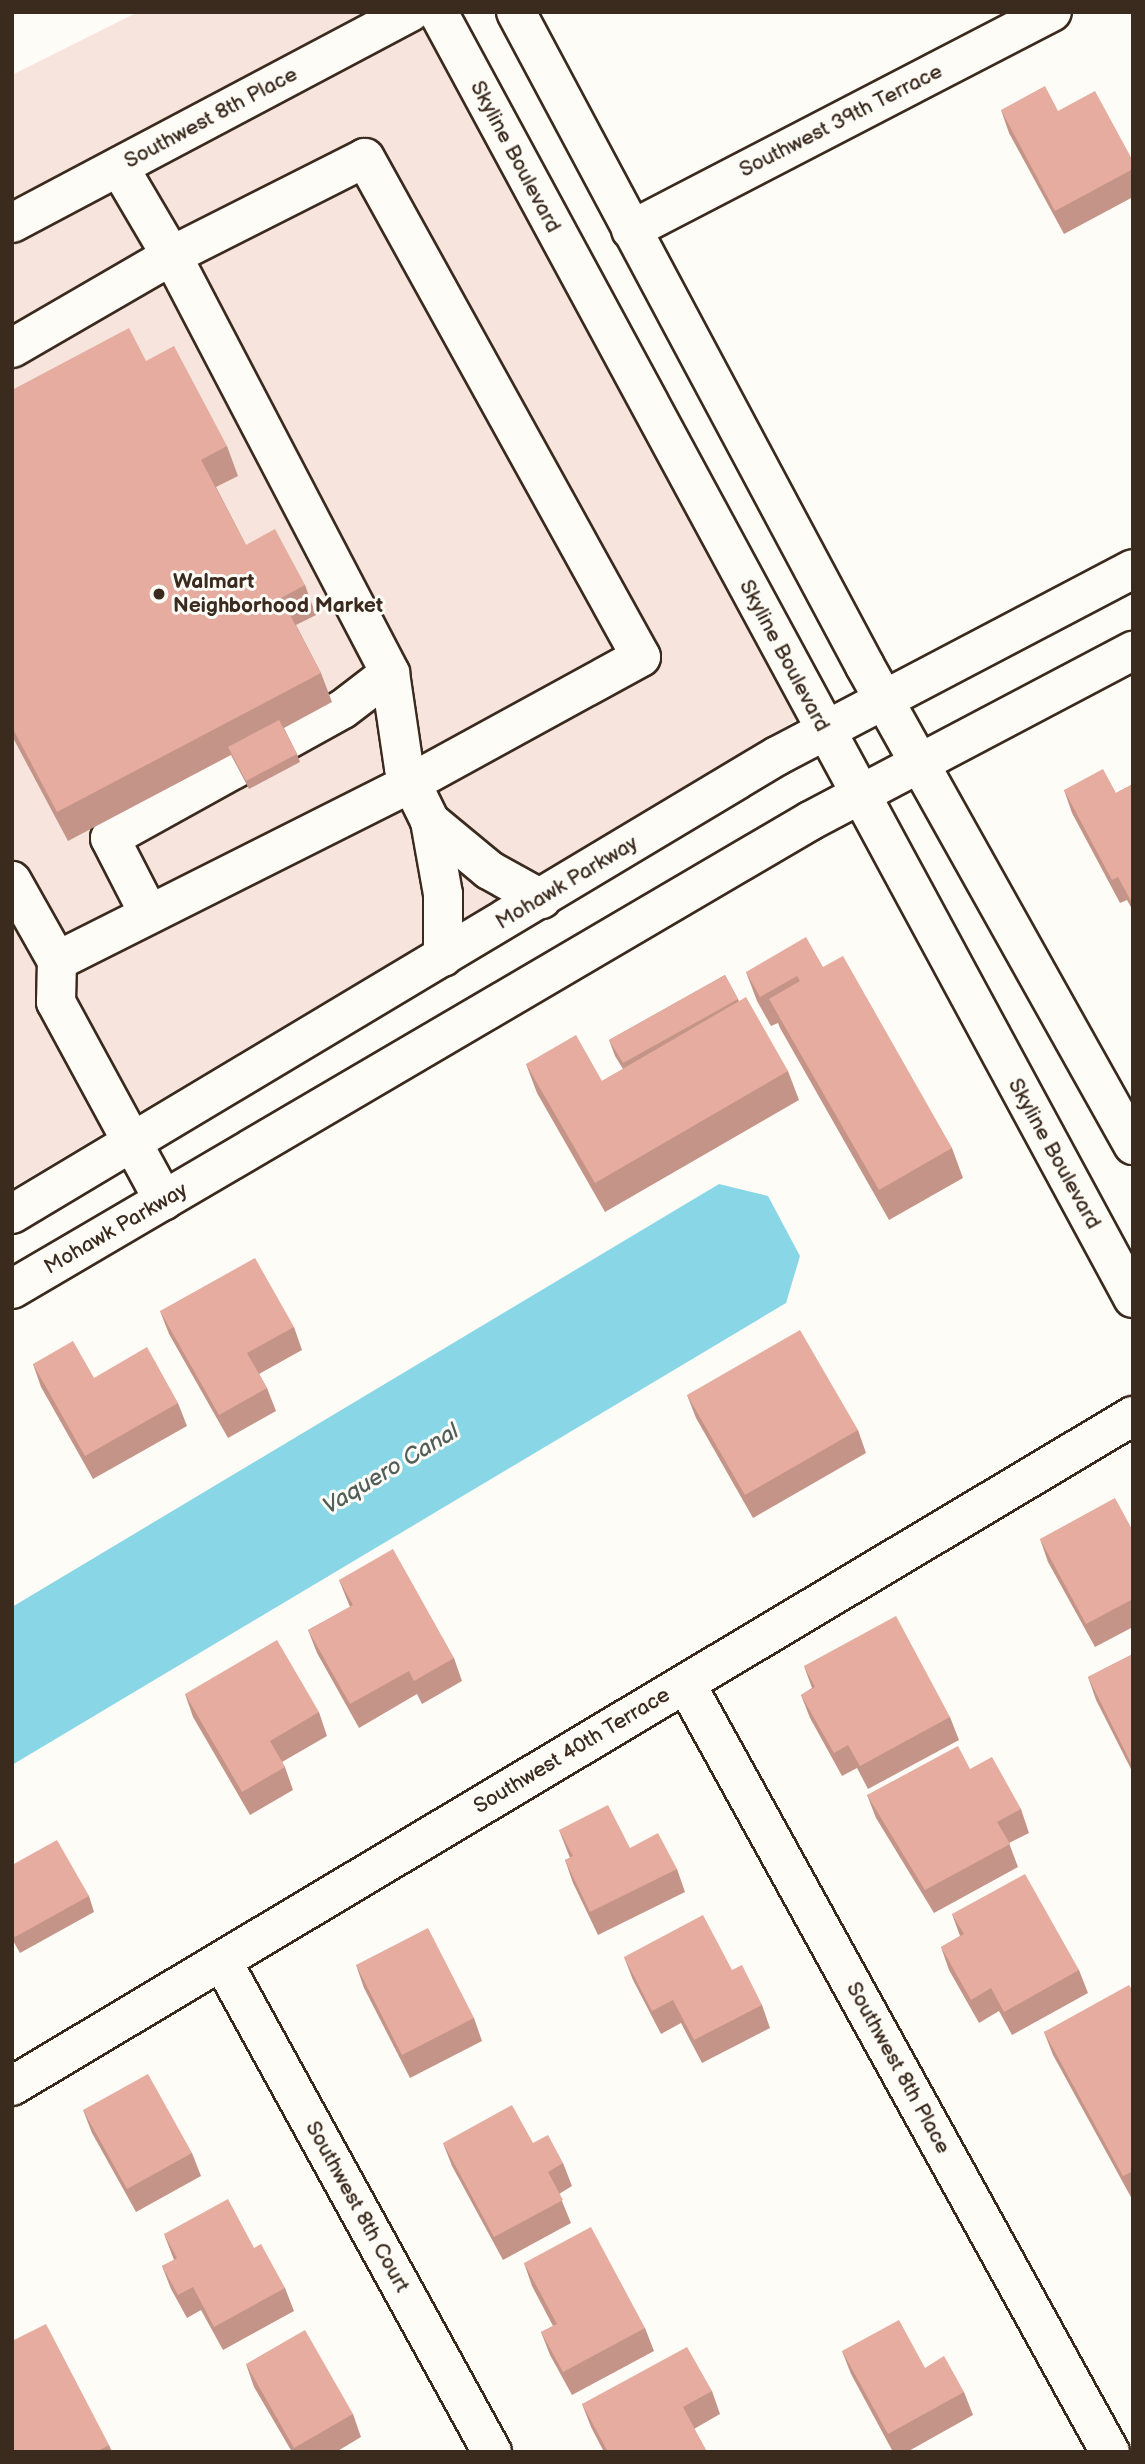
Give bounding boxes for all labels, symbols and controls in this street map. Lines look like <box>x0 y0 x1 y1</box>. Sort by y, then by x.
street label: Southwest 39th Terrace <box>735 59 947 183</box>
street label: Southwest 8th Place <box>120 62 302 174</box>
street label: Skyline Boulevard <box>464 77 566 237</box>
place label: Walmart Neighborhood Market <box>173 569 383 619</box>
street label: Skyline Boulevard <box>733 576 835 736</box>
marker: Walmart Neighborhood Market <box>151 586 167 602</box>
street label: Mohawk Parkway <box>491 831 643 935</box>
street label: Skyline Boulevard <box>1002 1074 1106 1234</box>
street label: Mohawk Parkway <box>40 1178 192 1280</box>
water label: Vaquero Canal <box>318 1418 464 1520</box>
street label: Southwest 40th Terrace <box>469 1682 675 1820</box>
street label: Southwest 8th Place <box>840 1978 956 2158</box>
street label: Southwest 8th Court <box>300 2117 414 2297</box>

